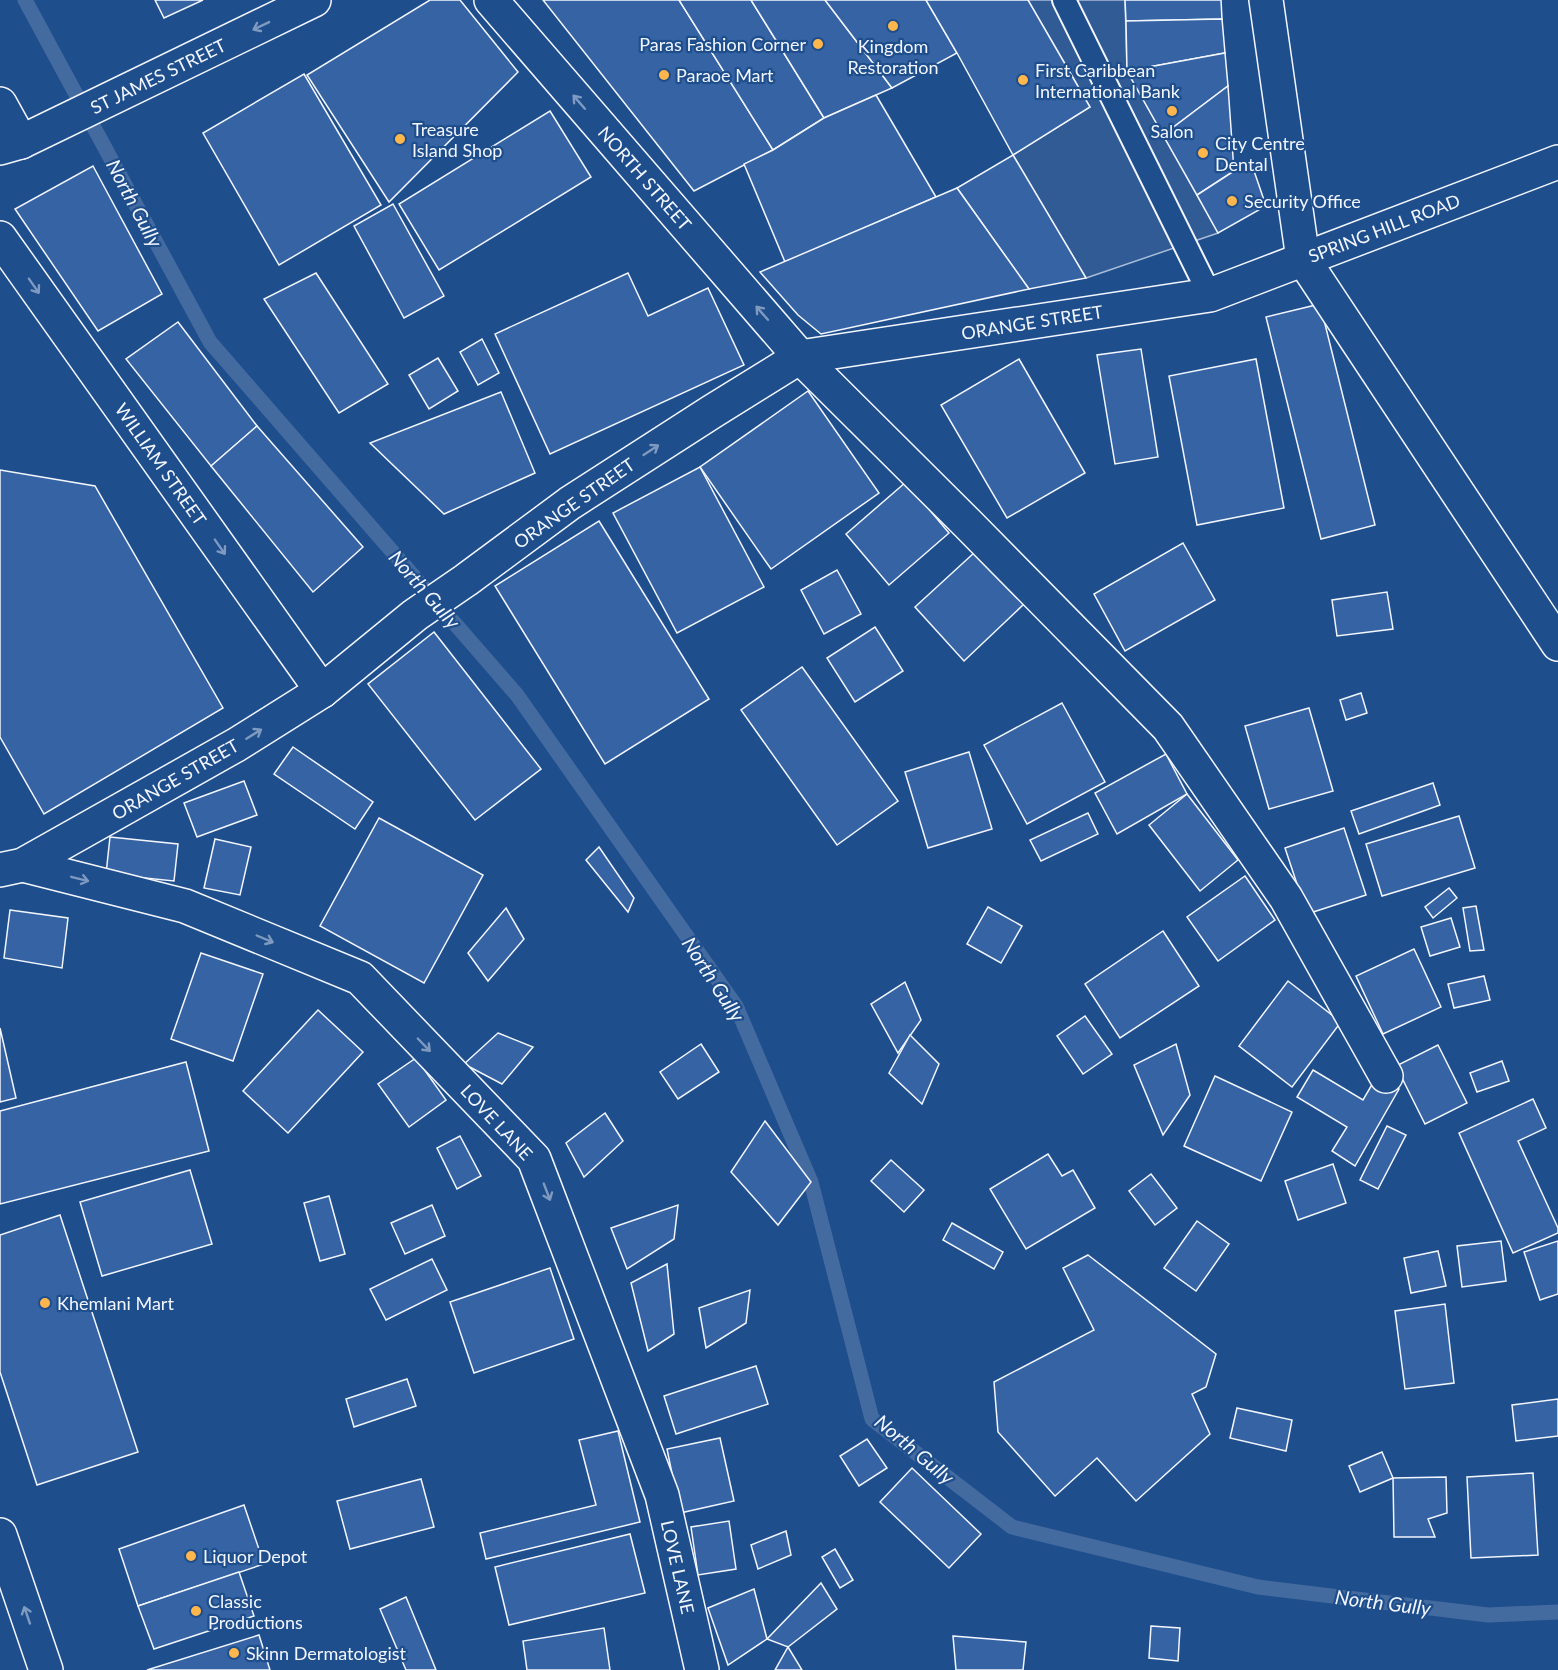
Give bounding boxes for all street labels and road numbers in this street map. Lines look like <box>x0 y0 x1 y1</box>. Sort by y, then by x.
street label: ST JAMES STREET <box>87 33 230 118</box>
street label: NORTH STREET <box>594 121 697 235</box>
street label: SPRING HILL ROAD <box>1305 189 1463 267</box>
street label: ORANGE STREET <box>960 300 1105 344</box>
street label: WILLIAM STREET <box>111 399 211 530</box>
street label: ORANGE STREET <box>509 453 639 553</box>
street label: ORANGE STREET <box>108 734 243 824</box>
street label: LOVE LANE <box>456 1080 538 1164</box>
street label: LOVE LANE <box>657 1518 699 1616</box>

